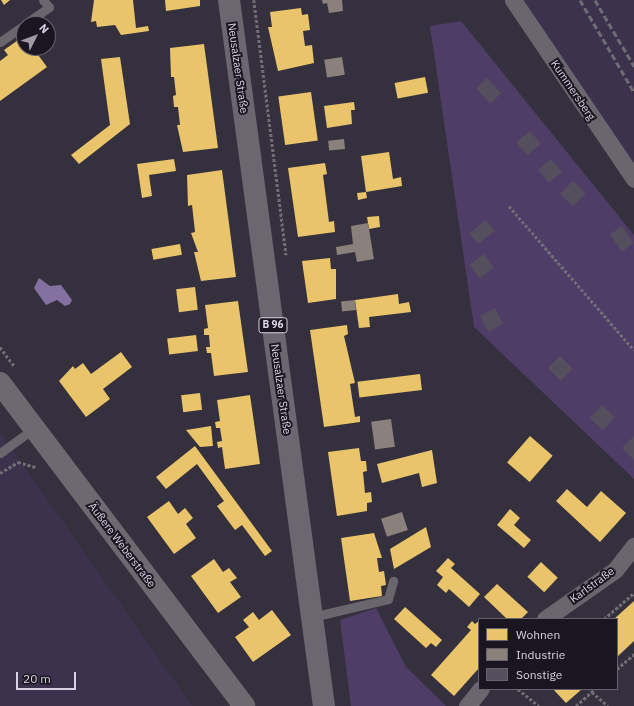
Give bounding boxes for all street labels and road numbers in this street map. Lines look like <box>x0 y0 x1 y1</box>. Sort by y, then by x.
street label: Neusalzaer Straße <box>225 22 251 114</box>
street label: Kummersberg <box>548 57 598 123</box>
road number: B 96 <box>258 317 288 333</box>
street label: Neusalzaer Straße <box>268 343 294 435</box>
street label: Äußere Weberstraße <box>86 500 158 590</box>
street label: Karlstraße <box>567 564 617 606</box>

